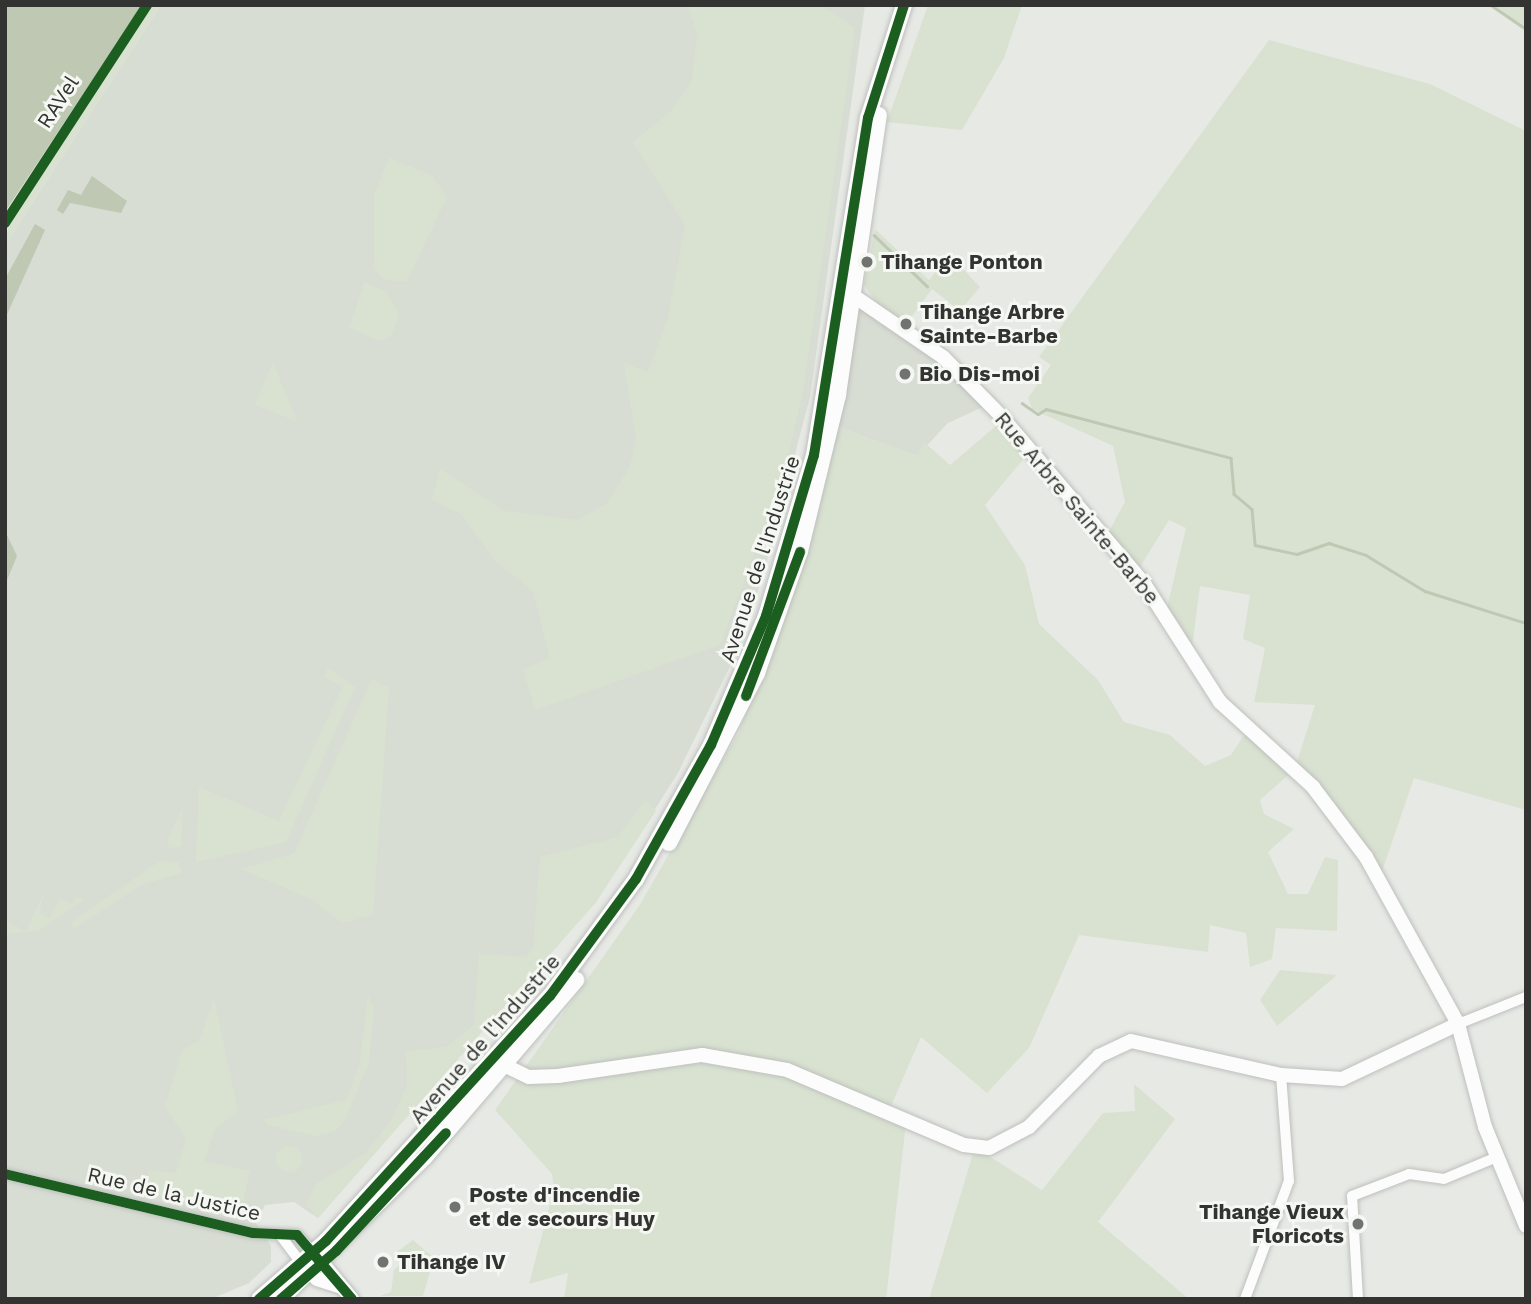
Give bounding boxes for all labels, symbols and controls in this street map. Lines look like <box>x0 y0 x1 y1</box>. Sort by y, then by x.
street label: RAVel <box>32 71 84 133</box>
place label: Tihange Ponton <box>881 249 1043 275</box>
marker: Tihange Ponton <box>859 254 875 270</box>
place label: Tihange Arbre Sainte-Barbe <box>920 299 1065 349</box>
marker: Tihange Arbre Sainte-Barbe <box>898 316 914 332</box>
place label: Bio Dis-moi <box>919 361 1040 387</box>
marker: Bio Dis-moi <box>897 366 913 382</box>
street label: Rue Arbre Sainte-Barbe <box>989 407 1165 609</box>
street label: Avenue de l'Industrie <box>715 452 805 666</box>
street label: Avenue de l'Industrie <box>405 949 565 1129</box>
street label: Rue de la Justice <box>85 1162 263 1226</box>
place label: Poste d'incendie et de secours Huy <box>469 1182 655 1232</box>
marker: Poste d'incendie et de secours Huy <box>447 1199 463 1215</box>
place label: Tihange Vieux Floricots <box>1198 1199 1344 1249</box>
marker: Tihange Vieux Floricots <box>1350 1216 1366 1232</box>
place label: Tihange IV <box>397 1249 506 1275</box>
marker: Tihange IV <box>375 1254 391 1270</box>

